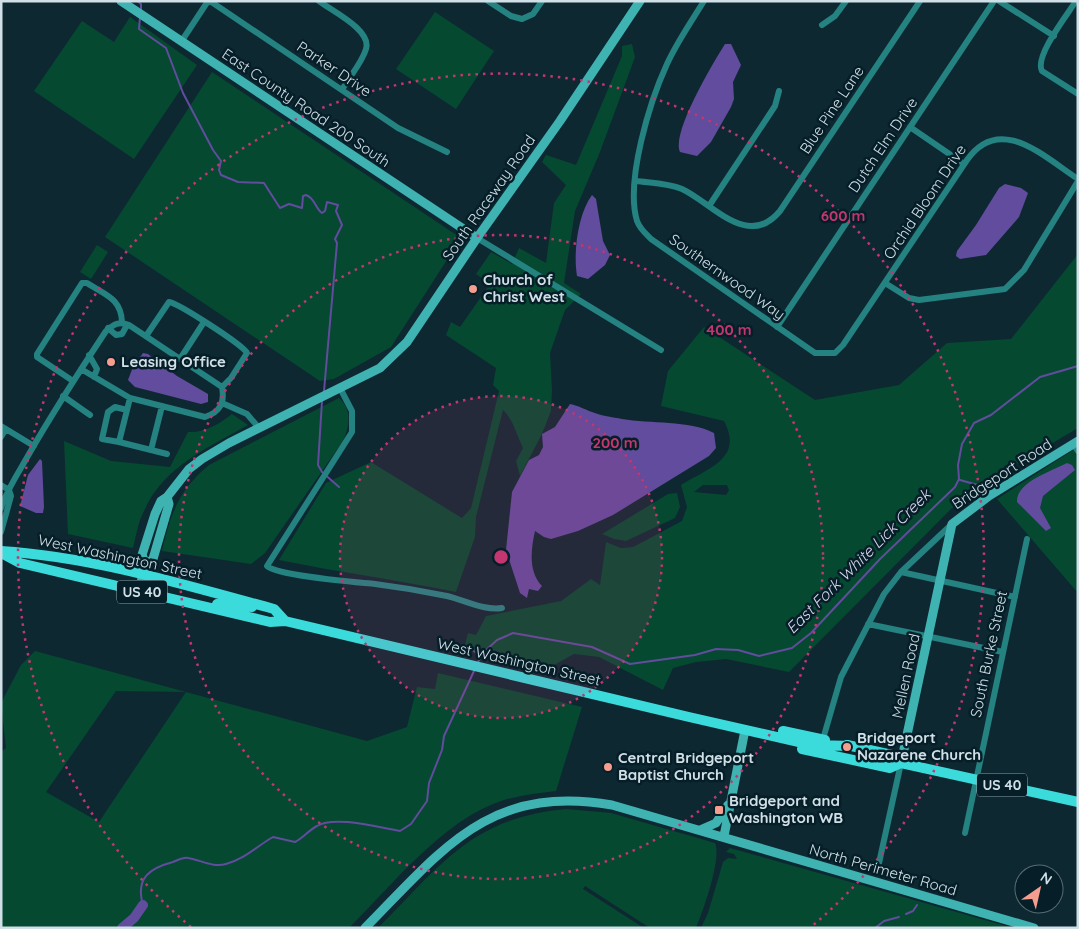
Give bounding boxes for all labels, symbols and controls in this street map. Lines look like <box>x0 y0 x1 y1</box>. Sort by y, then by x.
street label: Parker Drive <box>293 37 375 100</box>
street label: East County Road 200 South <box>219 44 394 171</box>
street label: Blue Pine Lane <box>795 62 868 157</box>
street label: Dutch Elm Drive <box>844 94 921 196</box>
street label: South Raceway Road <box>438 131 539 264</box>
street label: Orchid Bloom Drive <box>879 141 970 263</box>
text: 600 m <box>821 206 865 225</box>
street label: Southernwood Way <box>666 229 789 324</box>
place label: Church of Christ West <box>483 270 565 306</box>
marker: Church of Christ West <box>467 283 479 295</box>
text: 400 m <box>706 320 752 339</box>
place label: Leasing Office <box>121 352 226 371</box>
marker: Leasing Office <box>105 356 117 368</box>
text: 200 m <box>593 433 638 452</box>
street label: Bridgeport Road <box>948 434 1055 513</box>
water label: East Fork White Lick Creek <box>781 483 936 638</box>
street label: West Washington Street <box>36 530 204 583</box>
centre of rings <box>492 548 510 566</box>
road number: US 40 <box>117 580 167 604</box>
street label: South Burke Street <box>966 589 1011 719</box>
street label: Mellen Road <box>887 632 924 720</box>
street label: West Washington Street <box>436 633 603 690</box>
place label: Bridgeport Nazarene Church <box>857 728 981 764</box>
marker: Bridgeport Nazarene Church <box>841 741 853 753</box>
place label: Central Bridgeport Baptist Church <box>618 748 754 784</box>
marker: Central Bridgeport Baptist Church <box>602 761 614 773</box>
road number: US 40 <box>977 774 1027 796</box>
place label: Bridgeport and Washington WB <box>729 791 843 827</box>
marker: Bridgeport and Washington WB <box>713 804 725 816</box>
street label: North Perimeter Road <box>807 839 959 900</box>
north arrow <box>1014 864 1064 914</box>
text: N <box>1037 868 1056 889</box>

